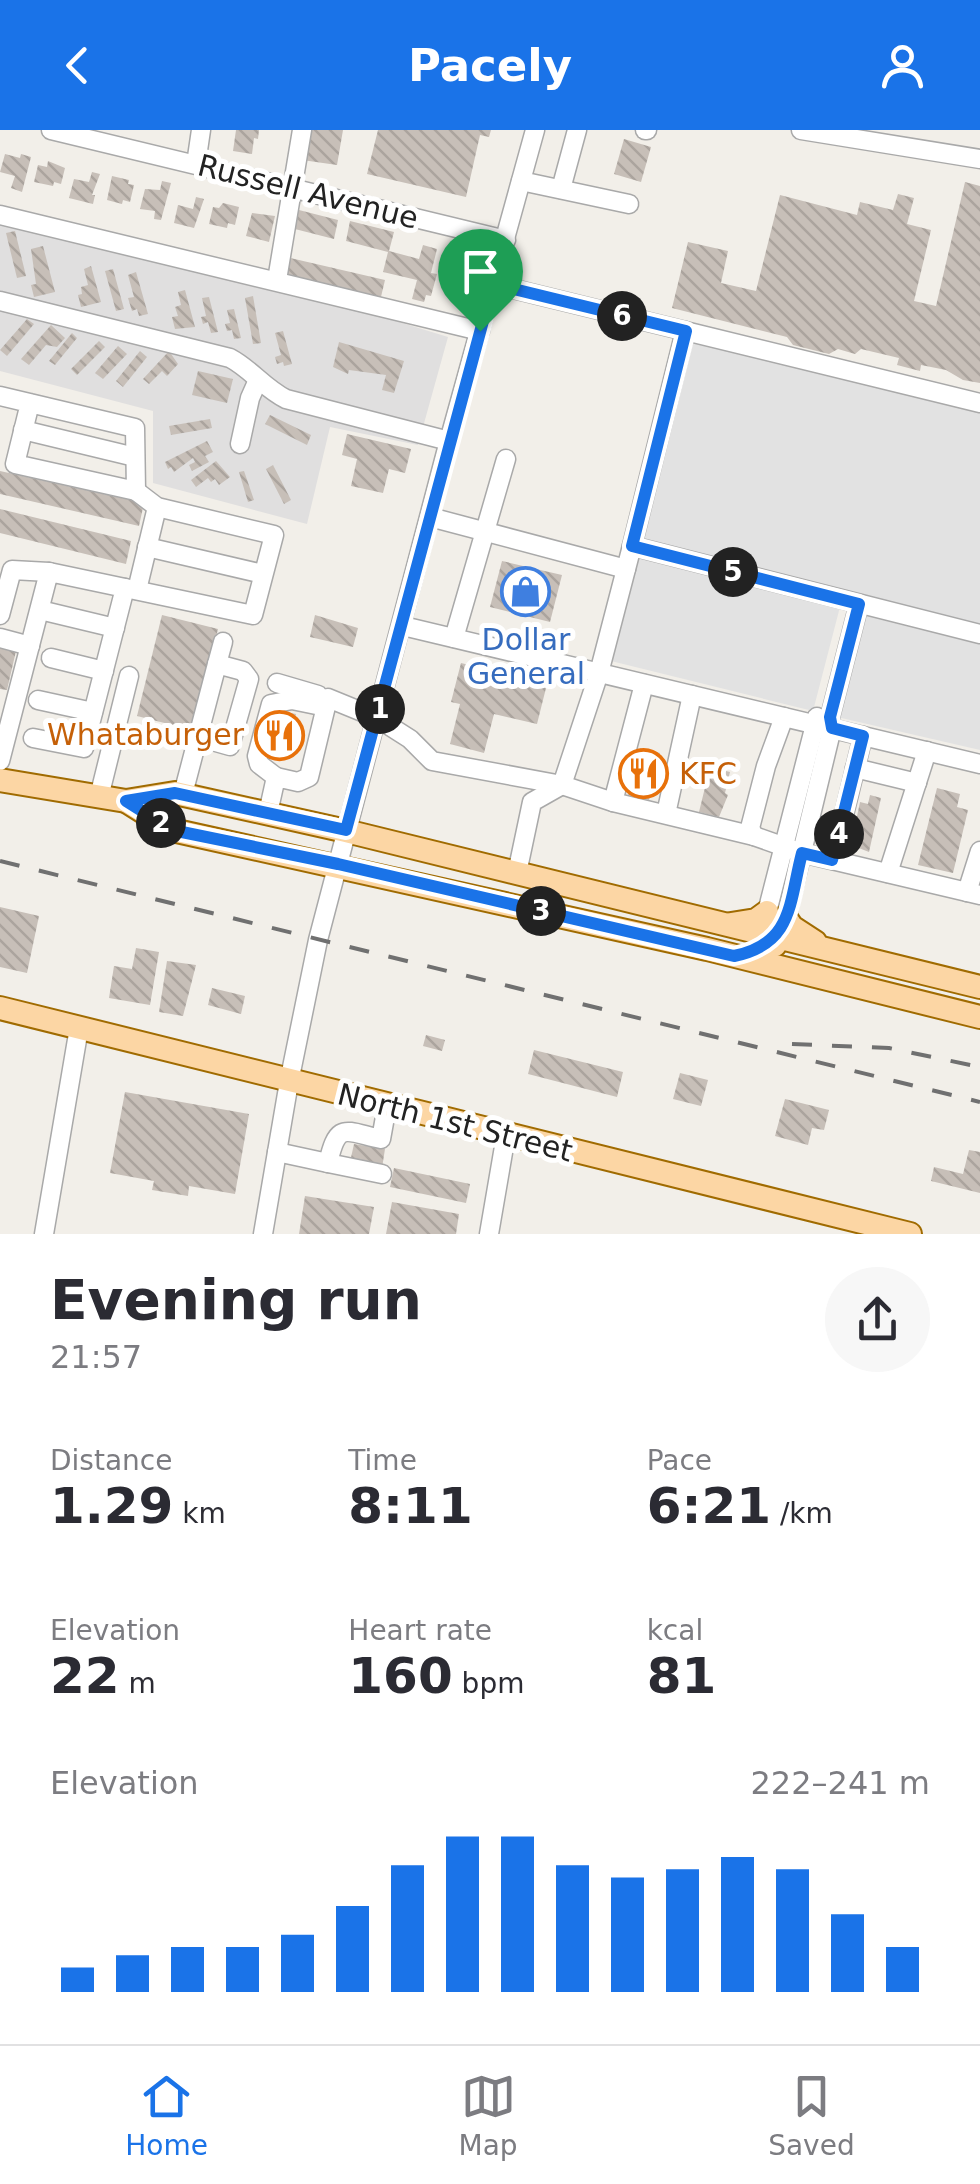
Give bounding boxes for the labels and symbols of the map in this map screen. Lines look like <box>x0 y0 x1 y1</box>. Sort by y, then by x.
street label: Russell Avenue <box>194 147 422 236</box>
pin <box>438 229 523 332</box>
pin: 6 <box>597 291 647 341</box>
pin: 5 <box>708 547 758 597</box>
shop icon: Dollar General <box>500 565 552 617</box>
place label: Dollar General <box>467 622 585 691</box>
pin: 1 <box>355 684 405 734</box>
restaurant icon: Whataburger <box>253 709 305 761</box>
place label: Whataburger <box>47 717 245 752</box>
restaurant icon: KFC <box>618 748 670 800</box>
place label: KFC <box>679 756 737 791</box>
pin: 2 <box>136 798 186 848</box>
pin: 4 <box>814 809 864 859</box>
pin: 3 <box>516 886 566 936</box>
street label: North 1st Street <box>334 1076 576 1169</box>

